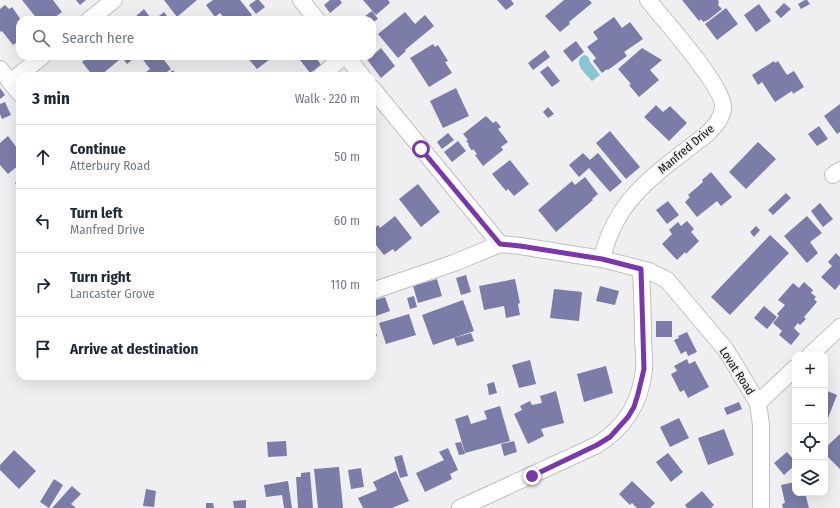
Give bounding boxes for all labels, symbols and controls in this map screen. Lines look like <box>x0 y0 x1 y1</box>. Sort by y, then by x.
search box <box>16 16 376 60</box>
icon: search <box>30 27 52 49</box>
text: Search here <box>62 29 134 47</box>
text: 3 min <box>32 88 70 109</box>
text: Walk · 220 m <box>295 91 360 106</box>
street label: Manfred Drive <box>655 121 717 176</box>
text: Continue <box>70 140 126 158</box>
route start <box>412 140 430 158</box>
icon: ahead <box>32 146 54 168</box>
text: 50 m <box>334 149 360 164</box>
text: Atterbury Road <box>70 158 150 173</box>
text: Turn left <box>70 204 123 222</box>
icon: left <box>32 210 54 232</box>
text: 60 m <box>334 213 360 228</box>
text: Manfred Drive <box>70 222 145 237</box>
text: Turn right <box>70 268 131 286</box>
icon: right <box>32 274 54 296</box>
text: 110 m <box>330 277 360 292</box>
text: Lancaster Grove <box>70 286 155 301</box>
icon: arrive <box>32 338 54 360</box>
text: Arrive at destination <box>70 340 198 358</box>
street label: Lovat Road <box>716 345 758 397</box>
map controls <box>792 352 828 496</box>
button: + <box>792 352 828 388</box>
button: − <box>792 388 828 424</box>
button: locate <box>792 424 828 460</box>
button: layers <box>792 460 828 496</box>
route end <box>523 467 541 485</box>

